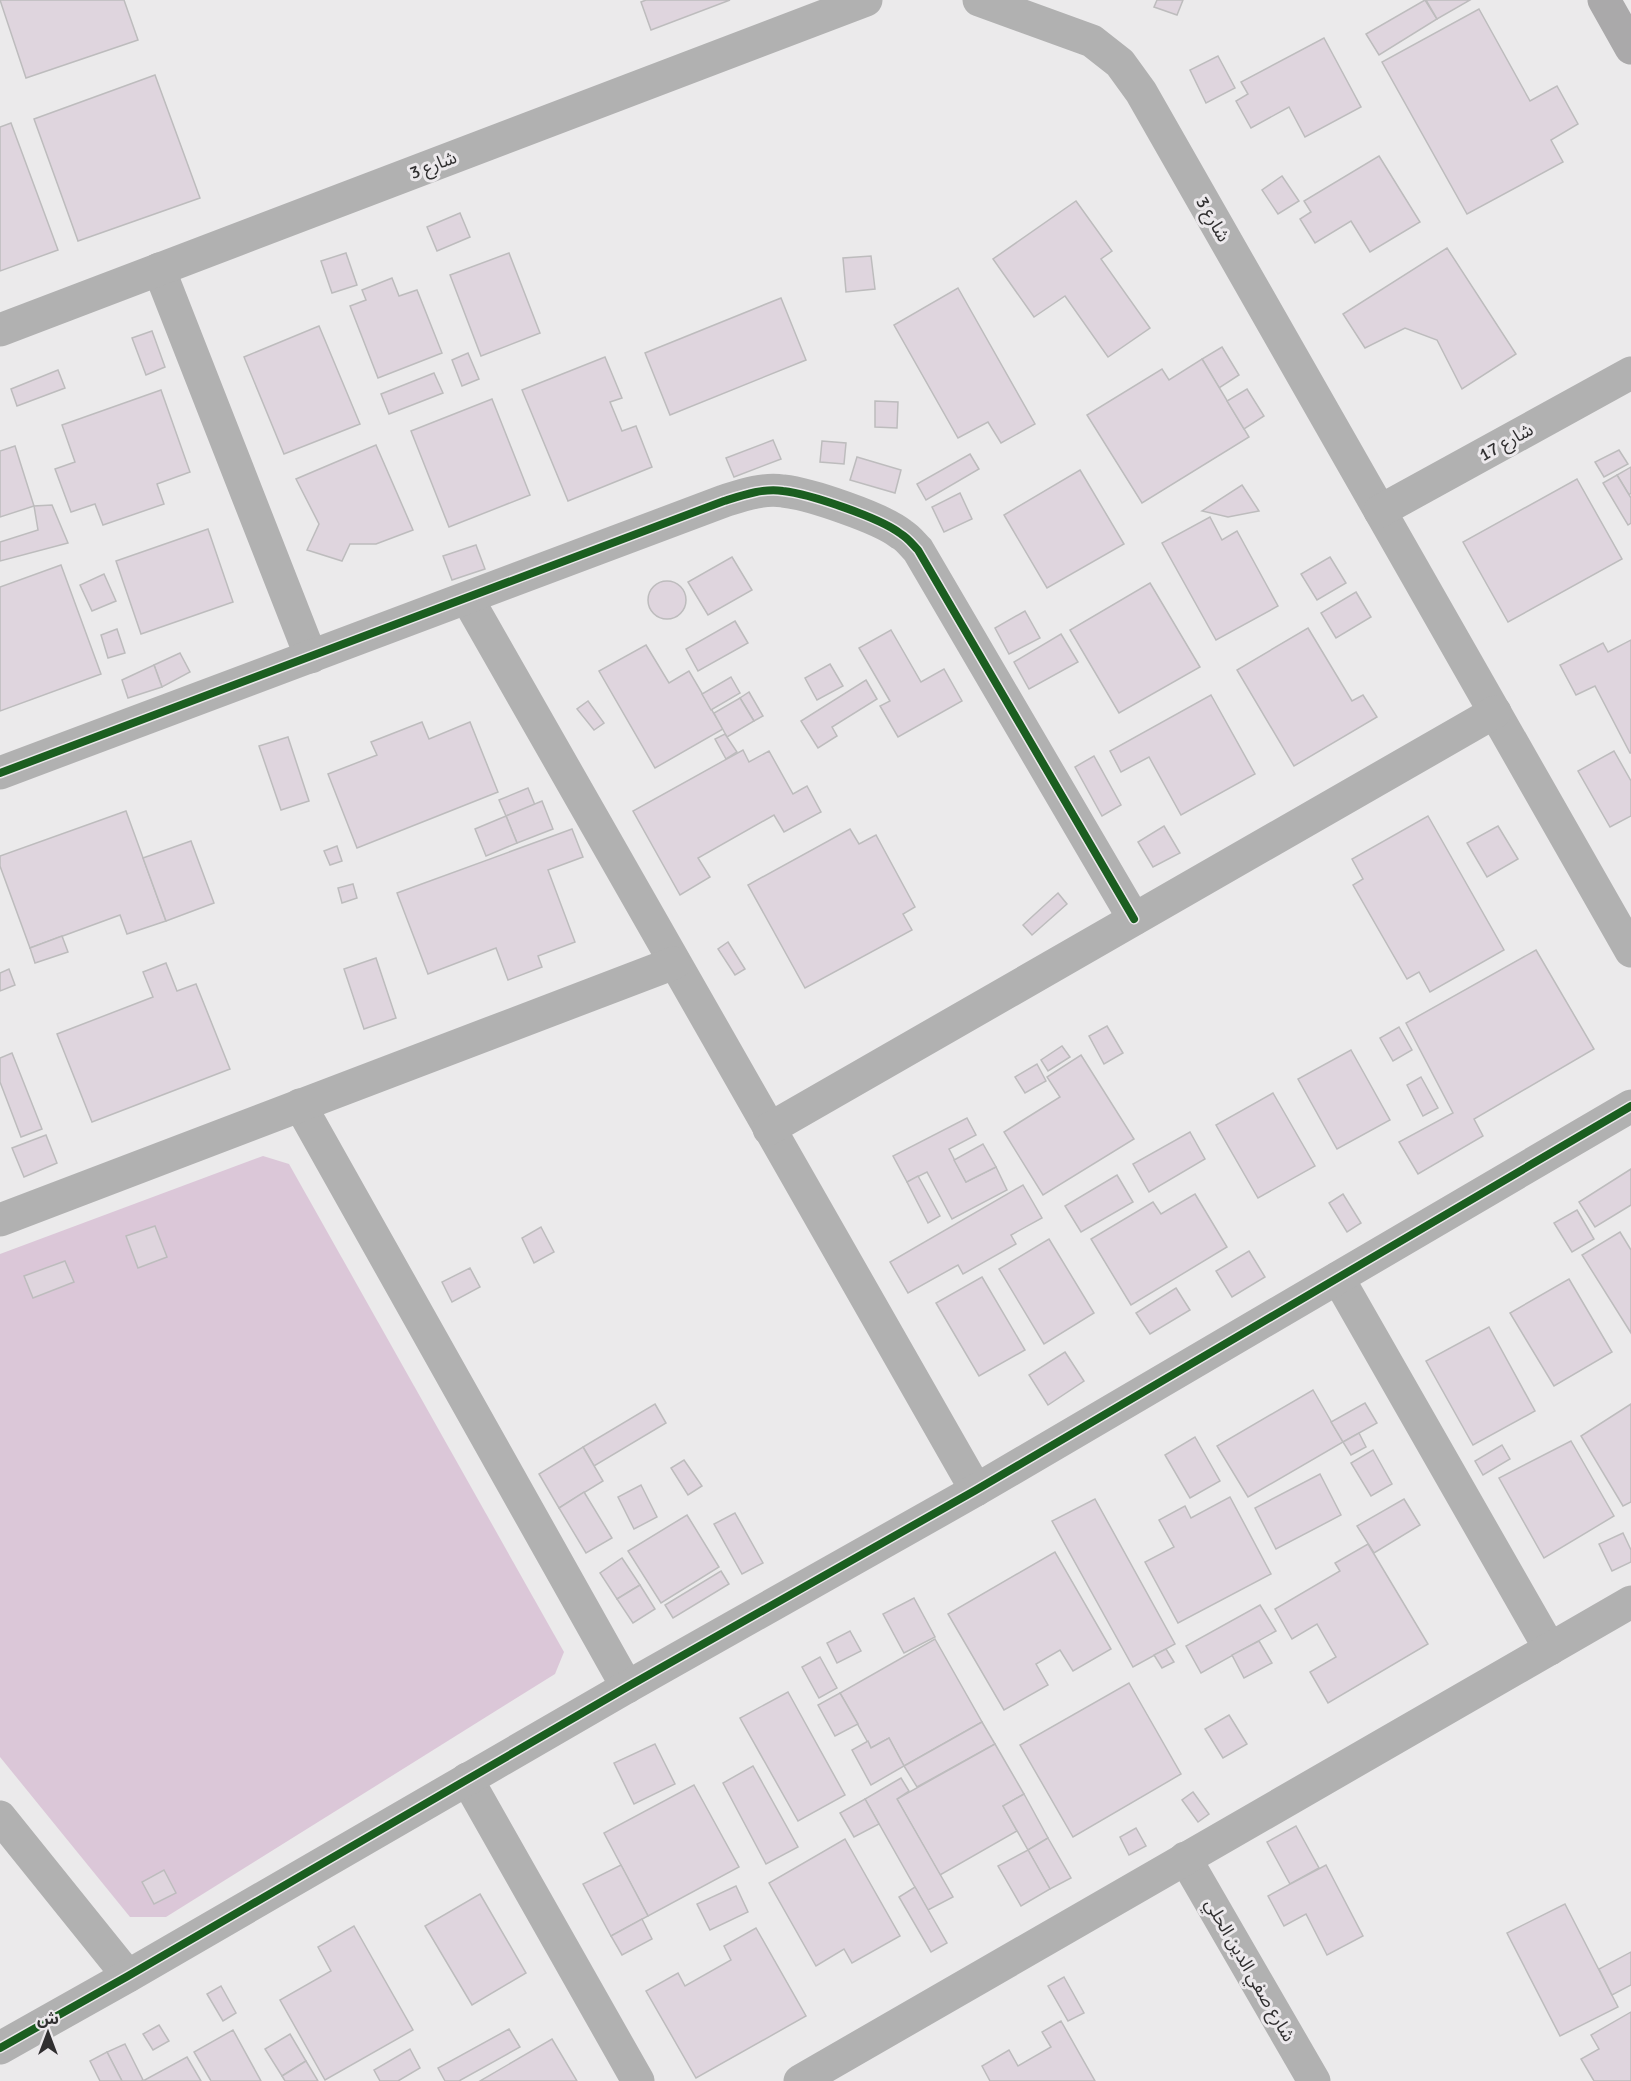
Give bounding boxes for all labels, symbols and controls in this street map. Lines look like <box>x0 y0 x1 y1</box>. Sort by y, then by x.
street label: شارع 3 <box>406 146 461 187</box>
street label: شارع 3 <box>1189 192 1235 247</box>
street label: شارع 17 <box>1475 418 1538 468</box>
street label: شارع صفي الدين الحلي <box>1197 1895 1300 2047</box>
north arrow <box>18 2003 78 2063</box>
text: ش <box>37 2009 59 2029</box>

